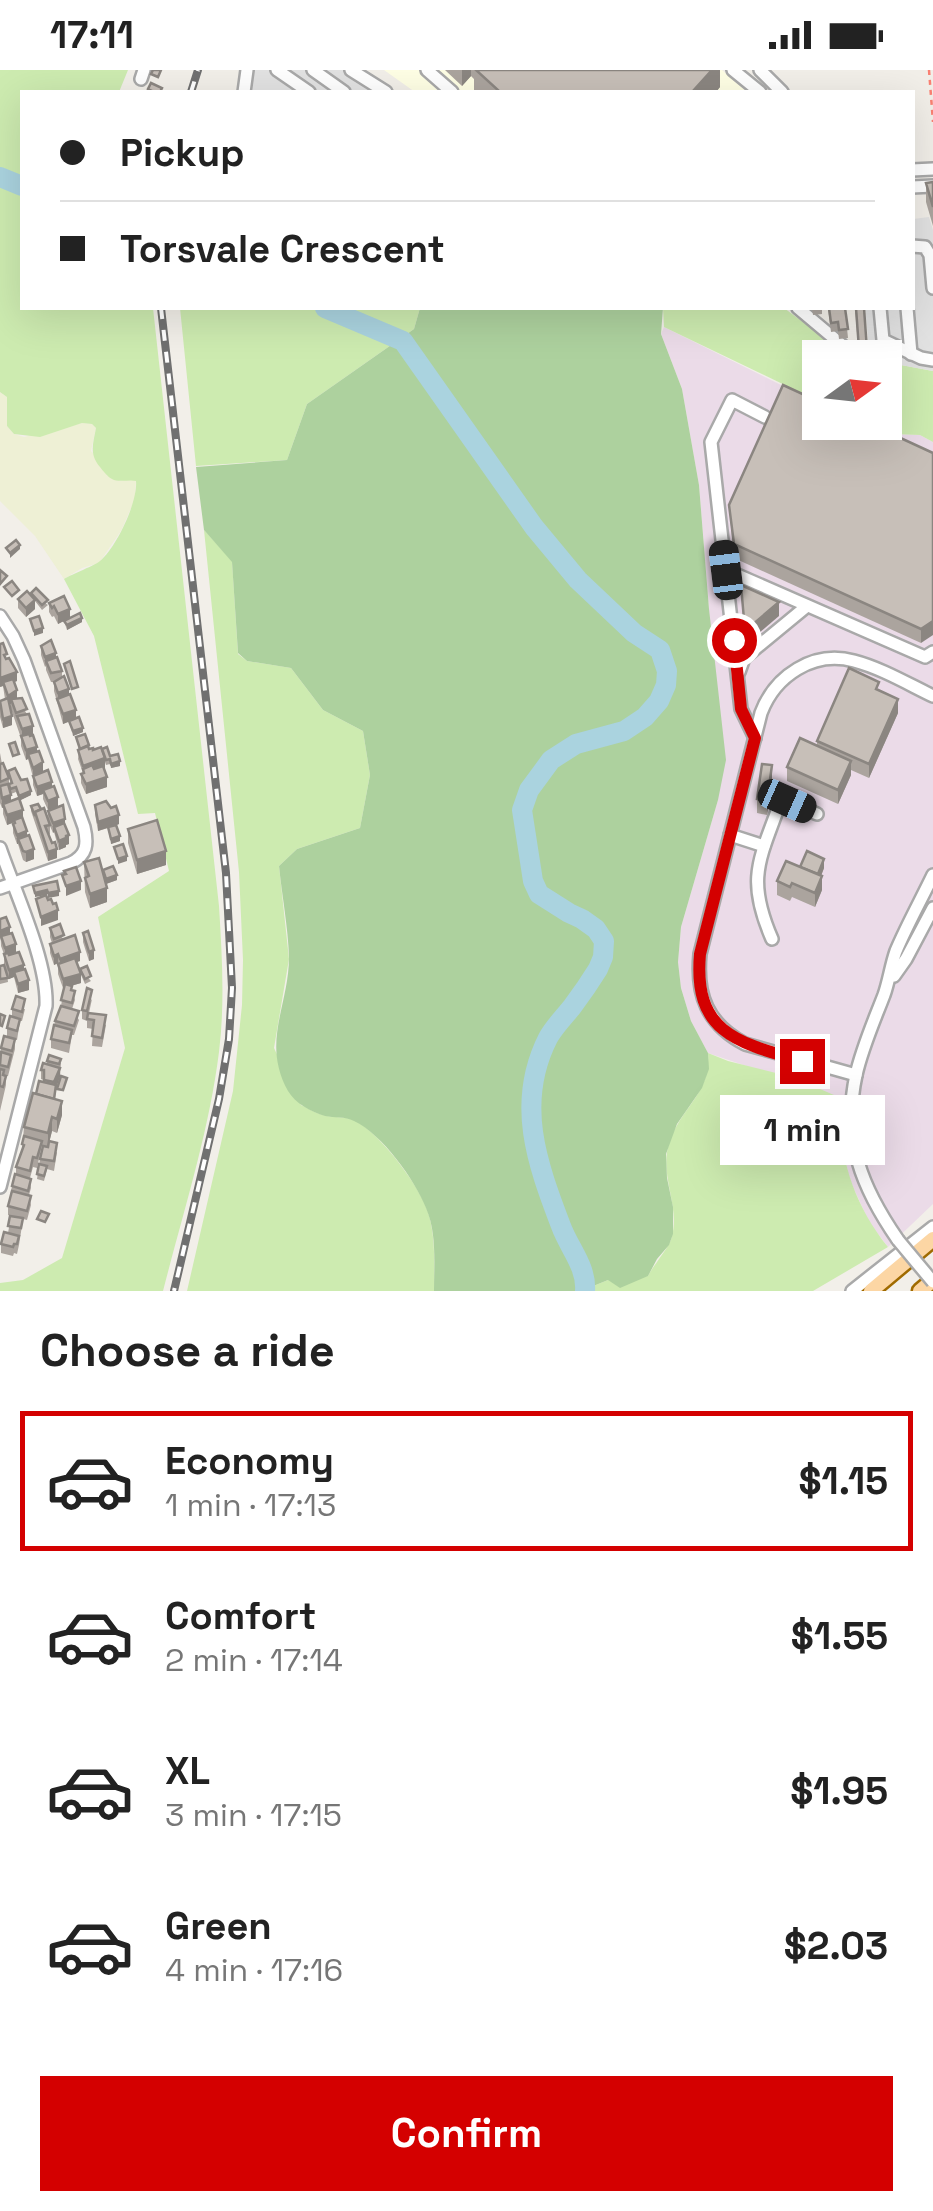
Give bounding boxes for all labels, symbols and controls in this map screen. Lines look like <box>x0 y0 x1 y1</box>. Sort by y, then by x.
text: 17:11 <box>50 11 134 59</box>
text: Pickup <box>120 129 244 177</box>
text: Torsvale Crescent <box>120 225 445 273</box>
north arrow <box>802 340 902 440</box>
map controls <box>802 340 902 440</box>
car <box>707 538 745 602</box>
route start <box>712 618 757 663</box>
car <box>753 775 821 827</box>
route end <box>780 1039 825 1084</box>
callout: 1 min <box>720 1096 884 1166</box>
text: 1 min <box>763 1110 842 1150</box>
text: Choose a ride <box>40 1322 335 1379</box>
icon: car <box>45 1436 135 1526</box>
text: Economy <box>165 1437 334 1485</box>
text: $1.15 <box>798 1457 888 1505</box>
text: 1 min · 17:13 <box>165 1485 336 1525</box>
icon: car <box>45 1591 135 1681</box>
text: Comfort <box>165 1592 316 1640</box>
text: $1.55 <box>791 1612 888 1660</box>
text: 2 min · 17:14 <box>165 1640 343 1680</box>
icon: car <box>45 1746 135 1836</box>
text: XL <box>165 1747 210 1795</box>
text: $1.95 <box>790 1767 888 1815</box>
text: 3 min · 17:15 <box>165 1795 342 1835</box>
icon: car <box>45 1901 135 1991</box>
text: Green <box>165 1902 272 1950</box>
text: $2.03 <box>784 1922 888 1970</box>
text: 4 min · 17:16 <box>165 1950 343 1990</box>
button: Confirm <box>40 2076 893 2191</box>

